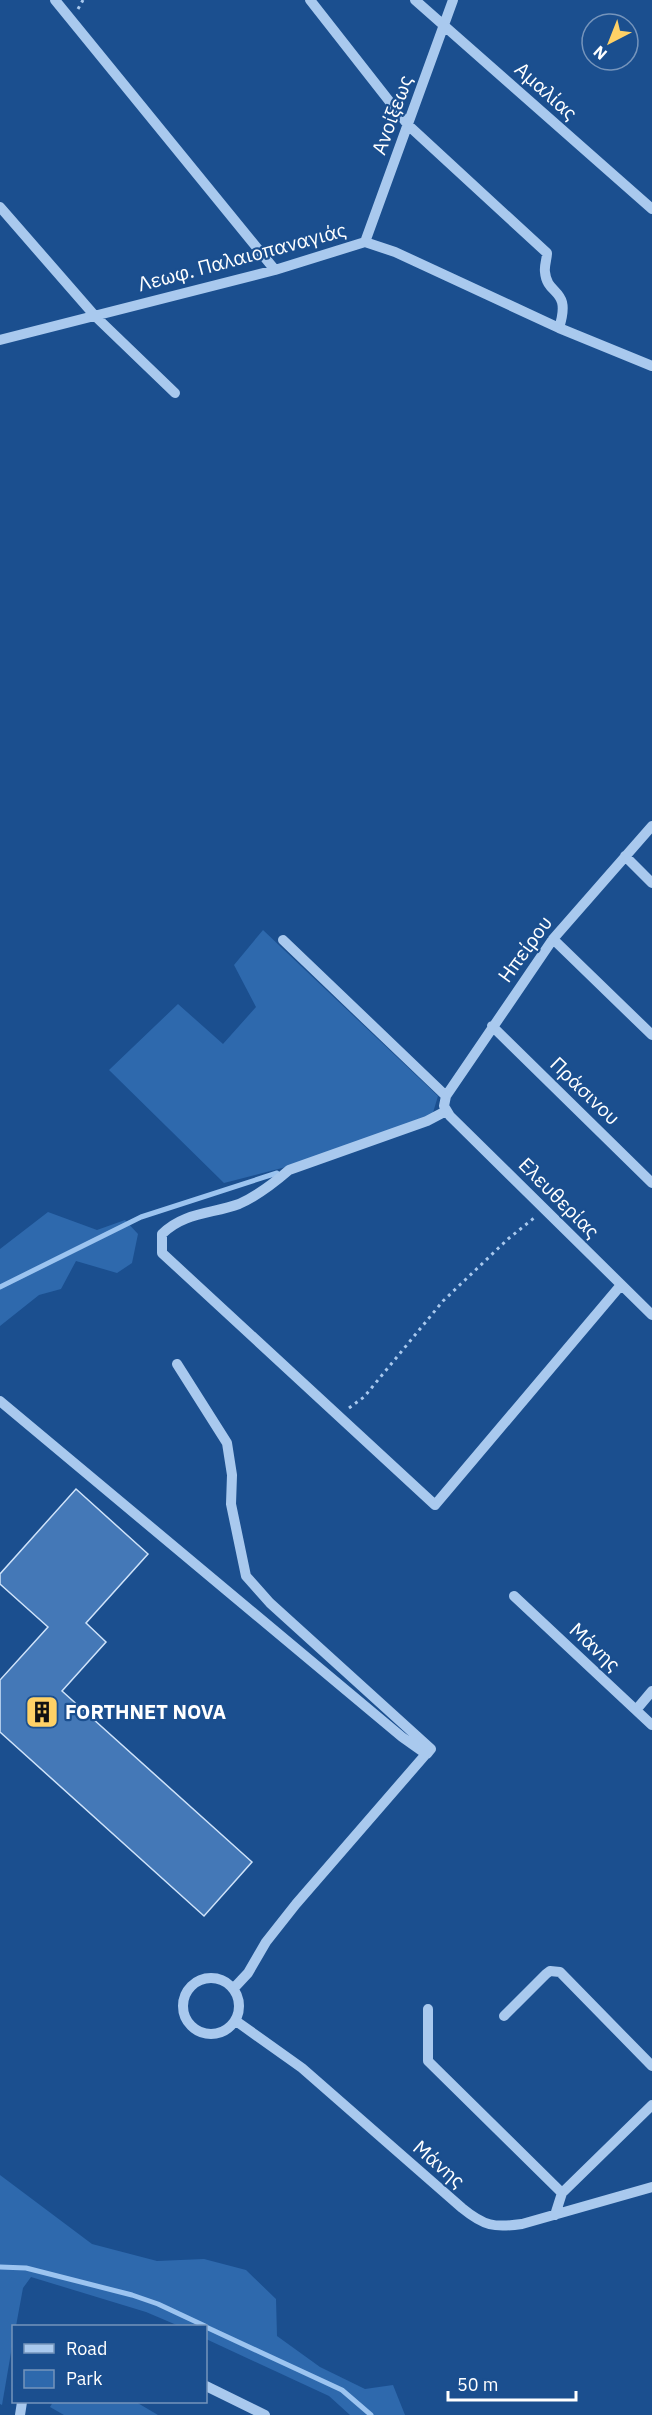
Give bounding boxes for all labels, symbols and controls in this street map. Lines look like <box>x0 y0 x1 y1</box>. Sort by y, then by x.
north arrow <box>580 12 640 72</box>
text: N <box>589 42 611 64</box>
street label: Αμαλίας <box>509 55 583 126</box>
street label: Ανοίξεως <box>365 71 418 158</box>
street label: Λεωφ. Παλαιοπαναγιάς <box>135 216 349 297</box>
street label: Ηπείρου <box>491 910 558 988</box>
street label: Πράσινου <box>544 1051 626 1131</box>
street label: Ελευθερίας <box>513 1151 606 1244</box>
street label: Μάνης <box>564 1616 627 1677</box>
building icon: FORTHNET NOVA <box>24 1694 60 1730</box>
place label: FORTHNET NOVA <box>65 1698 227 1725</box>
street label: Μάνης <box>408 2134 471 2194</box>
legend <box>12 2325 207 2403</box>
text: Road <box>66 2337 107 2360</box>
scale bar <box>448 2364 576 2402</box>
text: Park <box>66 2367 103 2390</box>
text: 50 m <box>457 2373 499 2396</box>

